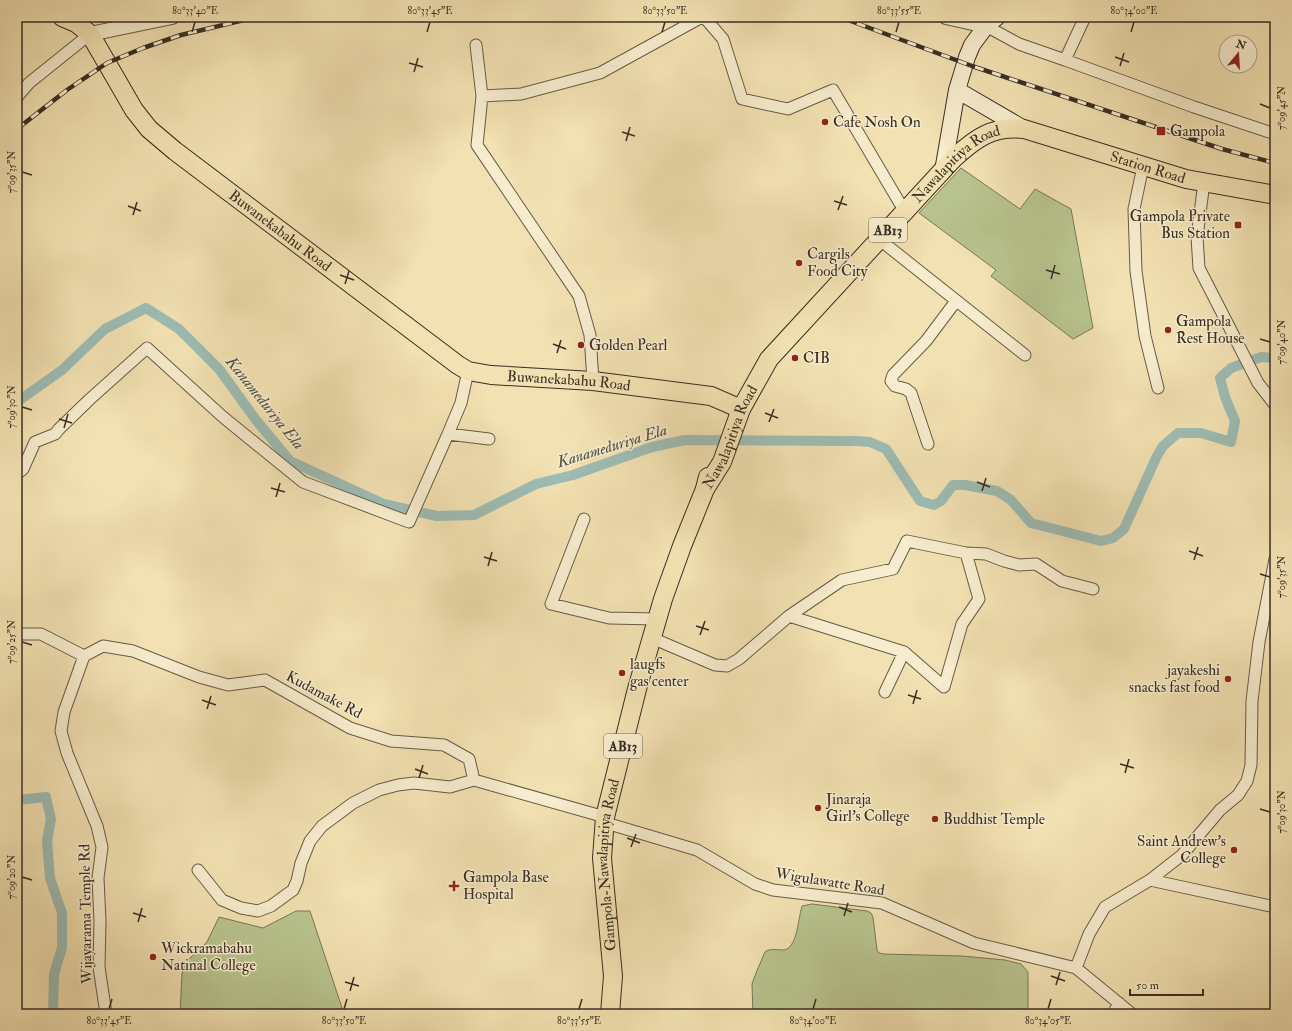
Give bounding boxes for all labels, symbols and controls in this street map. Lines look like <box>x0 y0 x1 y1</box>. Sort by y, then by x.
text: 80°33'40"E <box>172 5 218 17</box>
text: 80°33'45"E <box>408 5 452 17</box>
text: 80°33'50"E <box>643 5 687 17</box>
text: 80°33'55"E <box>877 5 921 17</box>
text: 80°34'00"E <box>1111 5 1157 17</box>
north arrow <box>1218 34 1258 74</box>
text: N <box>1233 37 1249 53</box>
text: 7°09'45"N <box>1276 86 1288 130</box>
place label: Cafe Nosh On <box>833 113 921 132</box>
marker: Cafe Nosh On <box>820 117 830 127</box>
street label: Nawalapitiya Road <box>908 121 1003 207</box>
place label: Gampola <box>1170 122 1226 142</box>
marker: Gampola <box>1155 125 1167 137</box>
street label: Station Road <box>1108 147 1188 188</box>
text: 7°09'35"N <box>6 151 18 193</box>
street label: Buwanekabahu Road <box>225 186 336 276</box>
place label: Gampola Private Bus Station <box>1130 207 1230 243</box>
road number: AB13 <box>869 218 907 242</box>
marker: Gampola Private Bus Station <box>1233 220 1243 230</box>
place label: Cargils Food City <box>807 245 868 281</box>
marker: Cargils Food City <box>794 258 804 268</box>
place label: Gampola Rest House <box>1176 312 1245 348</box>
text: 7°09'40"N <box>1276 320 1288 364</box>
marker: Gampola Rest House <box>1163 325 1173 335</box>
place label: Golden Pearl <box>589 336 667 355</box>
marker: Golden Pearl <box>576 340 586 350</box>
place label: CIB <box>803 349 830 368</box>
water label: Kanameduriya Ela <box>221 352 309 454</box>
marker: CIB <box>790 353 800 363</box>
street label: Buwanekabahu Road <box>507 366 632 395</box>
street label: Nawalapitiya Road <box>698 381 762 492</box>
text: 7°09'30"N <box>6 385 18 429</box>
water label: Kanameduriya Ela <box>554 420 670 473</box>
text: 7°09'35"N <box>1276 556 1288 598</box>
text: 7°09'25"N <box>6 620 18 664</box>
place label: laugfs gas center <box>630 655 689 691</box>
place label: jayakeshi snacks fast food <box>1129 661 1221 697</box>
street label: Kudamake Rd <box>283 667 366 723</box>
marker: laugfs gas center <box>617 668 627 678</box>
marker: jayakeshi snacks fast food <box>1223 674 1233 684</box>
road number: AB13 <box>604 734 642 758</box>
street label: Gampola-Nawalapitiya Road <box>592 776 624 952</box>
place label: Jinaraja Girl's College <box>825 790 910 826</box>
text: 7°09'30"N <box>1276 790 1288 834</box>
marker: Jinaraja Girl's College <box>813 803 823 813</box>
place label: Buddhist Temple <box>943 810 1045 830</box>
marker: Buddhist Temple <box>930 814 940 824</box>
place label: Saint Andrew's College <box>1137 832 1226 868</box>
street label: Wijayarama Temple Rd <box>75 843 98 985</box>
marker: Saint Andrew's College <box>1229 845 1239 855</box>
text: 7°09'20"N <box>6 855 18 899</box>
street label: Wigulawatte Road <box>773 864 887 900</box>
place label: Gampola Base Hospital <box>463 868 549 905</box>
marker: Gampola Base Hospital <box>448 880 460 892</box>
place label: Wickramabahu Natinal College <box>160 939 256 975</box>
marker: Wickramabahu Natinal College <box>148 952 158 962</box>
scale bar <box>1130 971 1203 997</box>
text: 50 m <box>1136 978 1160 993</box>
text: 80°33'45"E <box>87 1015 131 1027</box>
text: 80°33'50"E <box>322 1015 366 1027</box>
text: 80°33'55"E <box>557 1015 601 1027</box>
text: 80°34'00"E <box>790 1015 836 1027</box>
text: 80°34'05"E <box>1025 1015 1071 1027</box>

